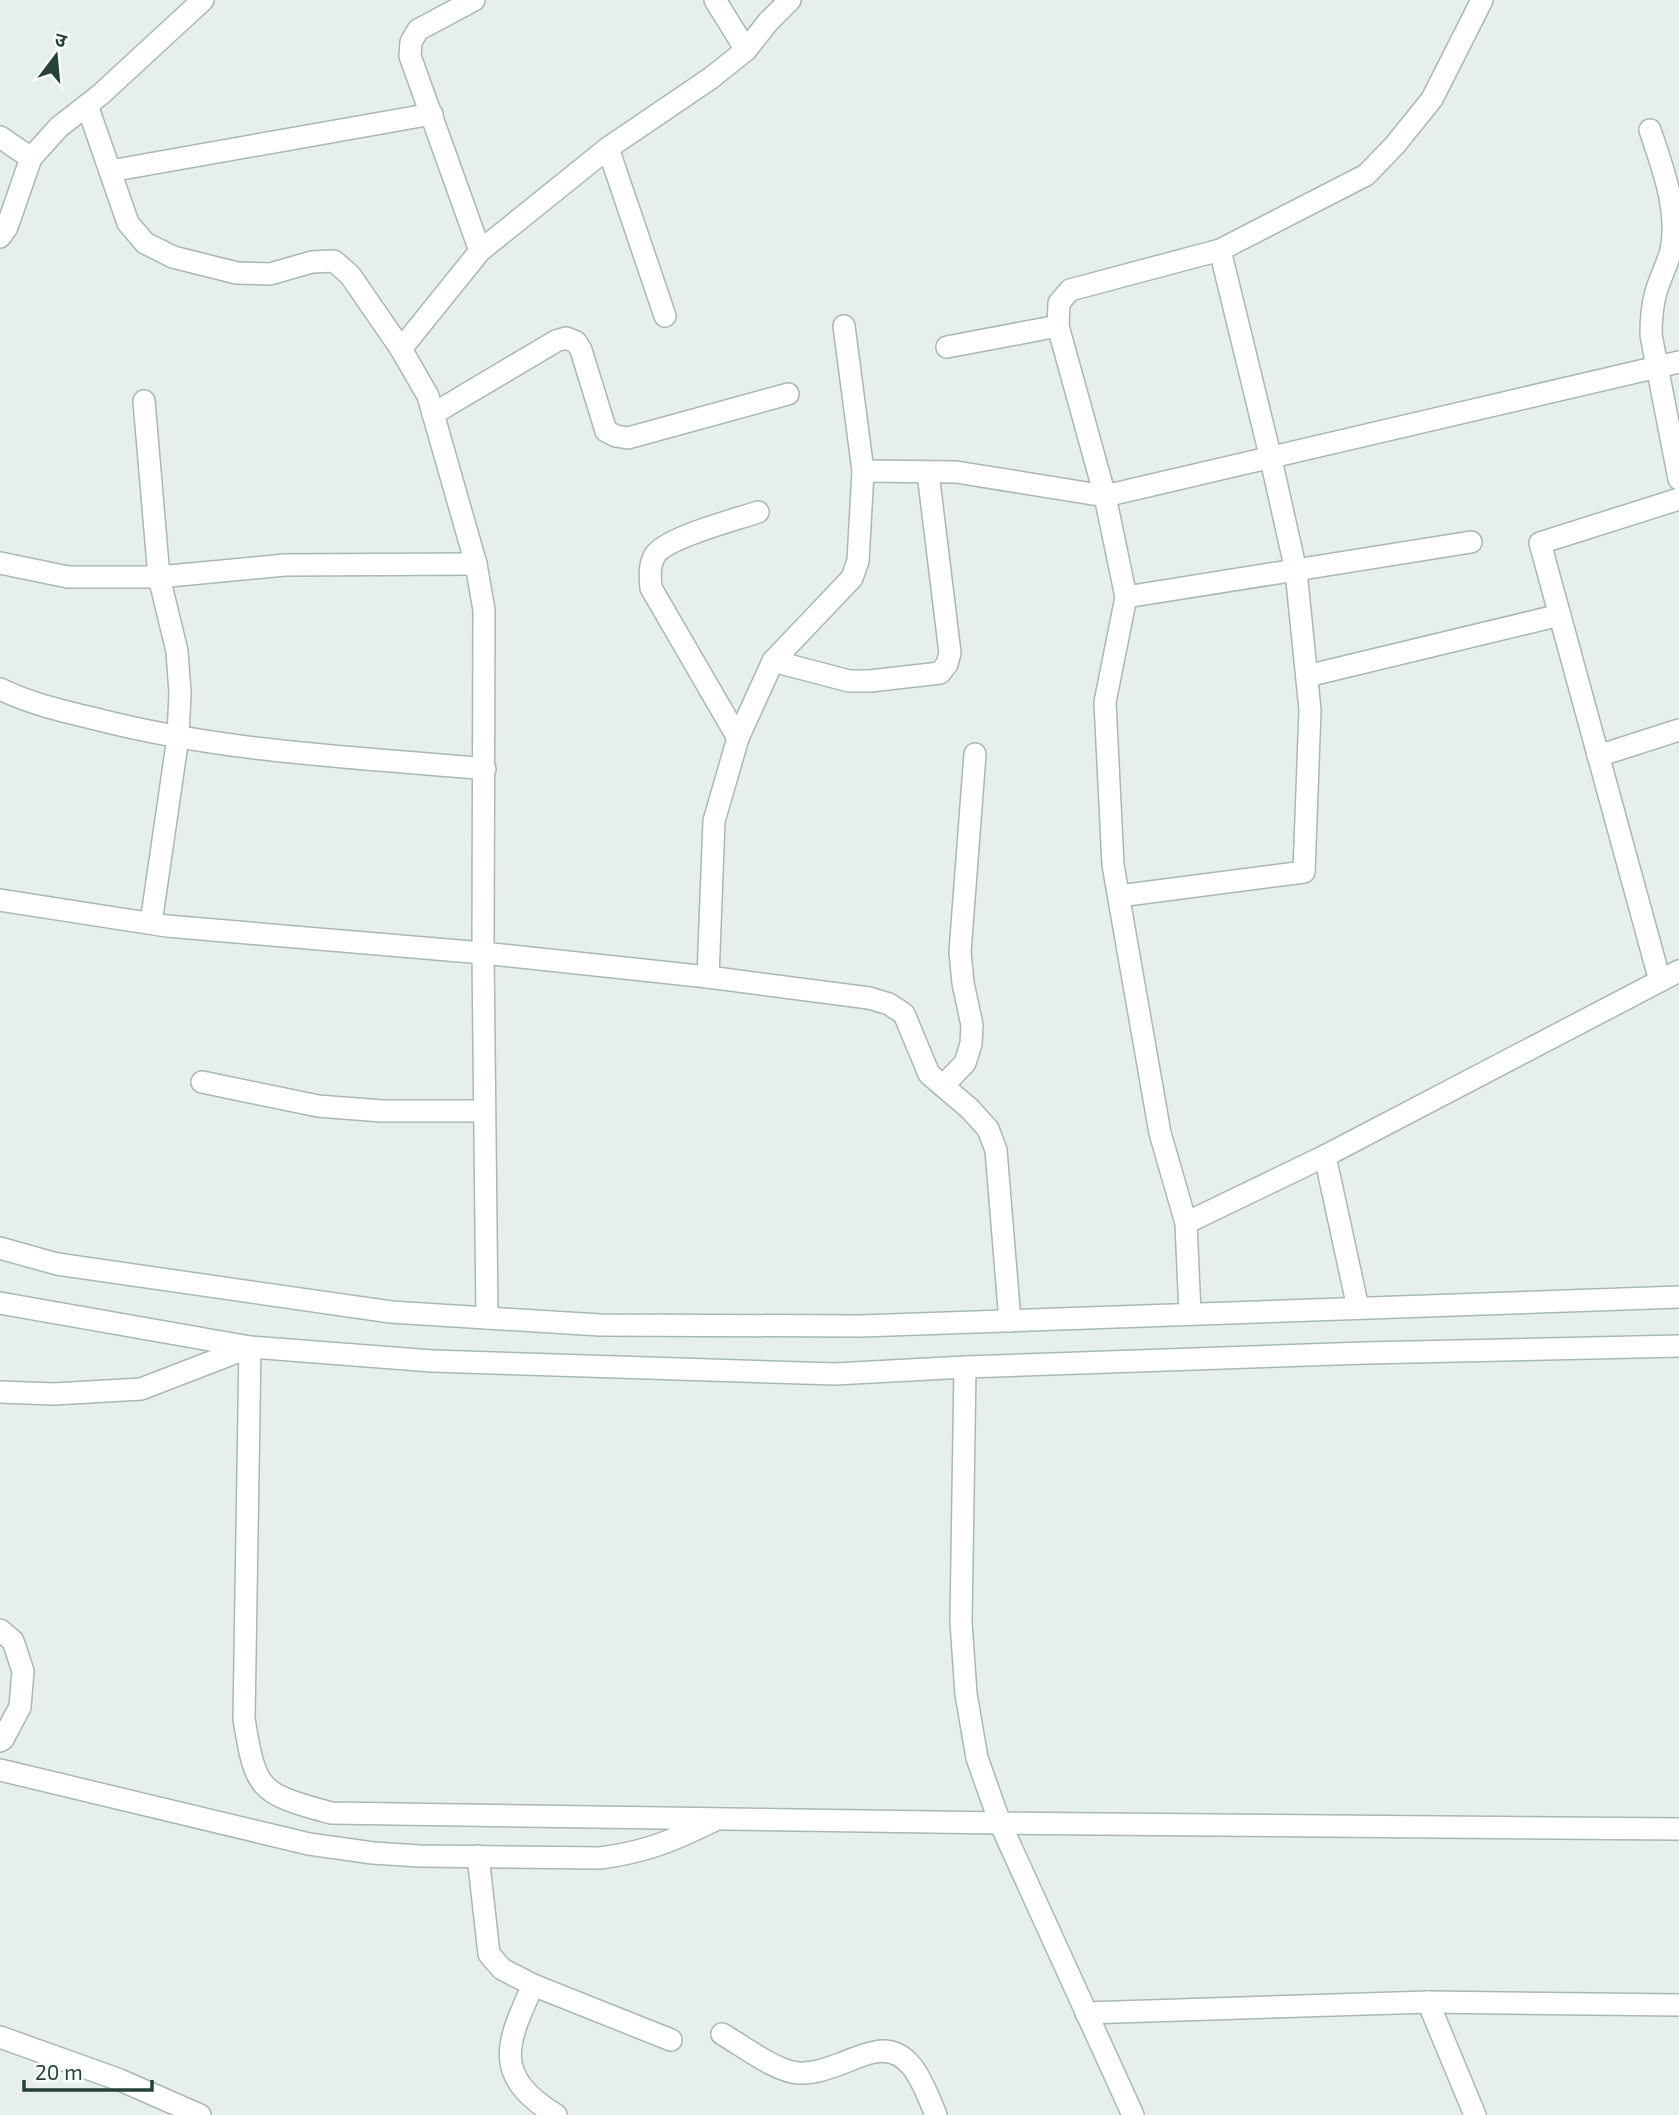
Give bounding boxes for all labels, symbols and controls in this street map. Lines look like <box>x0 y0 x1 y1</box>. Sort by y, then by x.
north arrow <box>21 21 91 91</box>
text: उ <box>52 27 70 52</box>
scale bar <box>24 2048 152 2092</box>
text: 20 m <box>35 2059 83 2084</box>

